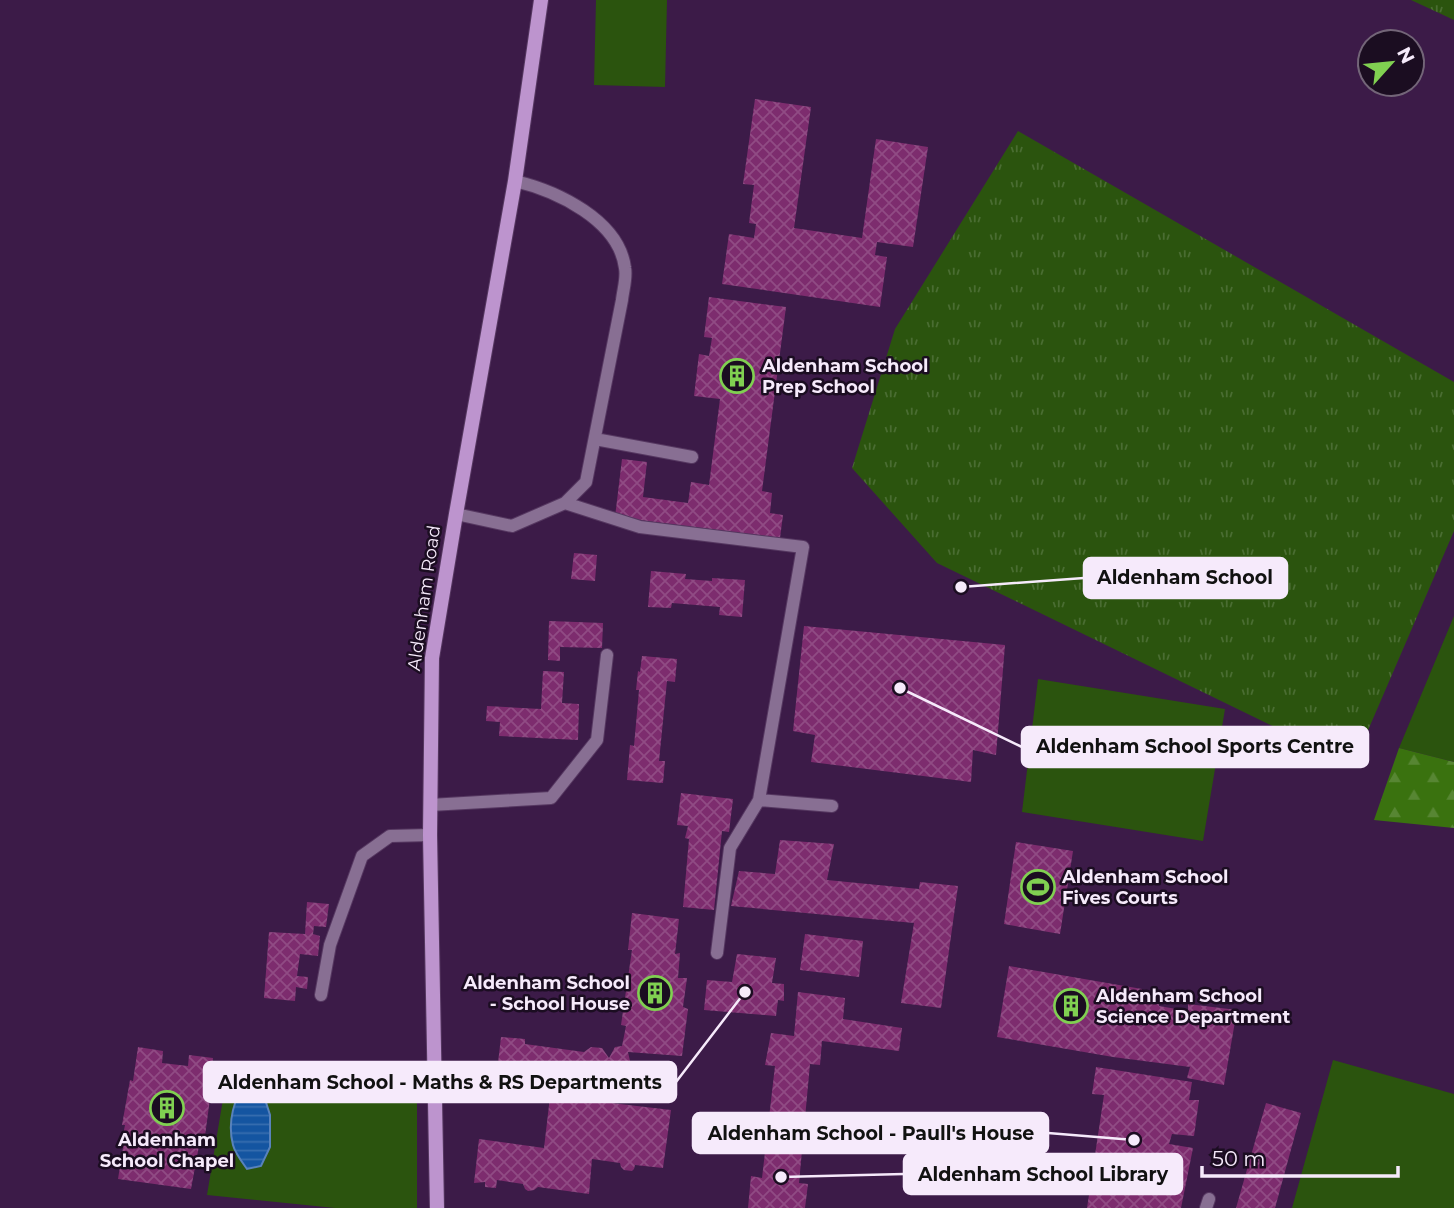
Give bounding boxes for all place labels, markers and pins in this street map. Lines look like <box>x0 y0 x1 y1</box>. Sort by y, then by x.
place label: Aldenham School Prep School <box>761 355 929 398</box>
building icon: Aldenham School Prep School <box>718 357 756 395</box>
callout: Aldenham School <box>1084 558 1287 598</box>
callout: Aldenham School Sports Centre <box>1022 727 1368 767</box>
place label: Aldenham School Fives Courts <box>1061 866 1229 909</box>
sports icon: Aldenham School Fives Courts <box>1019 868 1057 906</box>
place label: Aldenham School - School House <box>462 972 630 1015</box>
building icon: Aldenham School - School House <box>636 974 674 1012</box>
place label: Aldenham School Science Department <box>1095 985 1291 1028</box>
building icon: Aldenham School Science Department <box>1052 987 1090 1025</box>
callout: Aldenham School - Maths & RS Departments <box>204 1062 676 1102</box>
building icon: Aldenham School Chapel <box>148 1089 186 1127</box>
callout: Aldenham School - Paull's House <box>693 1113 1048 1153</box>
place label: Aldenham School Chapel <box>100 1129 234 1172</box>
callout: Aldenham School Library <box>904 1154 1182 1194</box>

